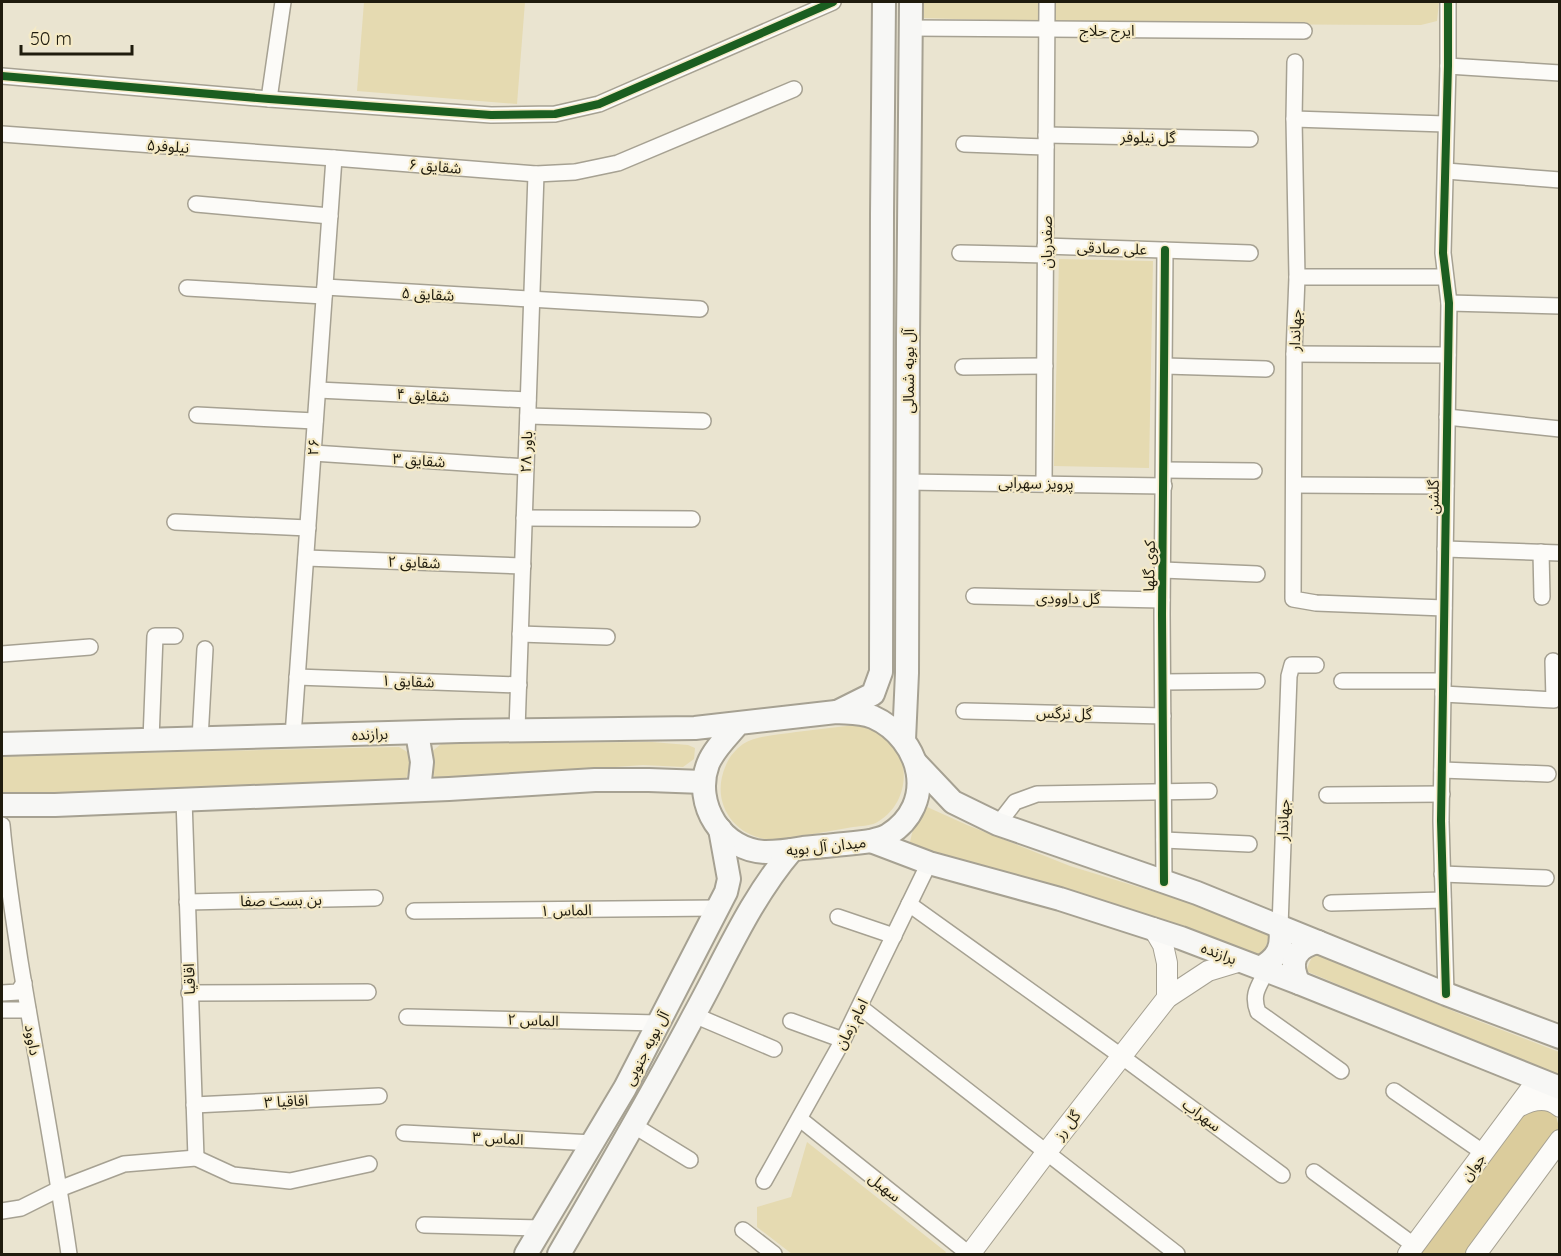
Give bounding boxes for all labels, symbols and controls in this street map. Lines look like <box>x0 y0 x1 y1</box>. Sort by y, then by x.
scale bar <box>21 18 132 56</box>
street label: ایرج حلاج <box>1079 21 1135 43</box>
text: 50 m <box>30 27 72 50</box>
street label: گل نیلوفر <box>1119 127 1177 147</box>
street label: نیلوفر۵ <box>146 135 190 157</box>
street label: شقایق ۶ <box>408 154 462 179</box>
street label: صفدریان <box>1037 215 1056 269</box>
street label: علی صادقی <box>1077 237 1148 259</box>
street label: شقایق ۵ <box>401 283 455 306</box>
street label: جهاندار <box>1285 309 1305 352</box>
street label: آل بویه شمالی <box>899 328 918 413</box>
street label: شقایق ۴ <box>396 384 450 407</box>
street label: باور ۲۸ <box>516 431 536 473</box>
street label: ۲۶ <box>303 438 323 456</box>
street label: شقایق ۳ <box>392 449 446 472</box>
street label: پرویز سهرابی <box>998 473 1074 494</box>
street label: گلشن <box>1423 479 1443 514</box>
street label: کوی گلها <box>1139 539 1159 592</box>
street label: شقایق ۲ <box>387 552 441 573</box>
street label: گل داوودی <box>1036 588 1101 608</box>
street label: شقایق ۱ <box>381 671 435 692</box>
street label: گل نرگس <box>1036 703 1093 723</box>
street label: برازنده <box>352 724 388 744</box>
street label: جهاندار <box>1273 799 1293 842</box>
street label: میدان آل بویه <box>785 832 867 860</box>
street label: بن بست صفا <box>240 890 322 910</box>
street label: الماس ۱ <box>540 900 592 920</box>
street label: برازنده <box>1199 938 1239 968</box>
street label: اقاقیا <box>179 963 199 995</box>
street label: امام زمان <box>830 995 874 1054</box>
street label: آل بویه جنوبی <box>619 1007 673 1088</box>
street label: الماس ۲ <box>507 1010 559 1030</box>
street label: داوود <box>21 1023 45 1057</box>
street label: اقاقیا ۳ <box>264 1090 308 1112</box>
street label: سهراب <box>1179 1094 1225 1136</box>
street label: گل رز <box>1049 1106 1085 1144</box>
street label: الماس ۳ <box>472 1127 524 1149</box>
street label: جوان <box>1456 1149 1490 1185</box>
street label: سهیل <box>865 1168 905 1206</box>

